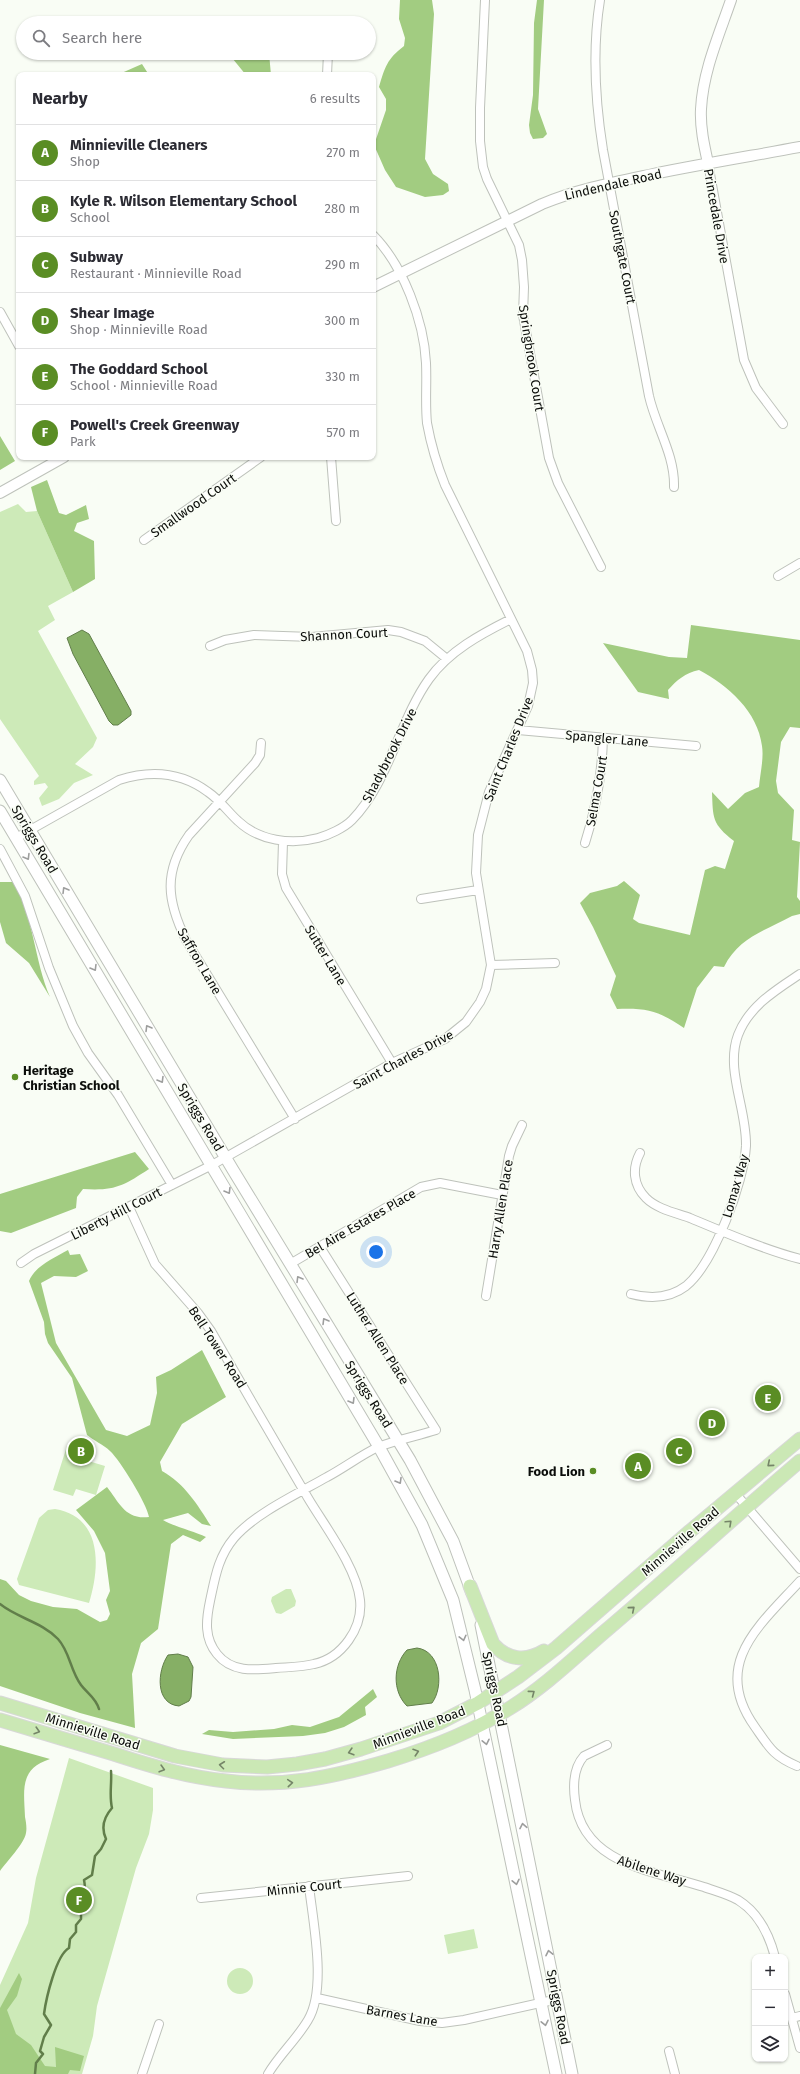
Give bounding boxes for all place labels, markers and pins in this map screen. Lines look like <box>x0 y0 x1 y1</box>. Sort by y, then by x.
place label: Heritage Christian School <box>23 1063 120 1093</box>
marker: Heritage Christian School <box>10 1072 20 1082</box>
pin: E <box>755 1383 781 1413</box>
pin: D <box>699 1408 725 1438</box>
pin: B <box>68 1436 94 1466</box>
pin: C <box>666 1436 692 1466</box>
pin: A <box>625 1451 651 1481</box>
place label: Food Lion <box>528 1464 585 1479</box>
marker: Food Lion <box>588 1466 598 1476</box>
pin: F <box>66 1885 92 1915</box>

